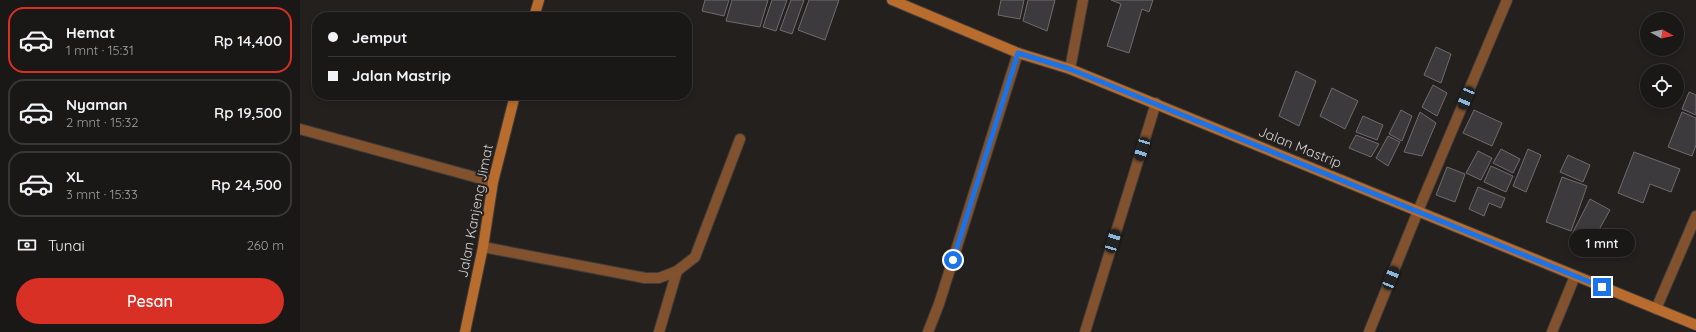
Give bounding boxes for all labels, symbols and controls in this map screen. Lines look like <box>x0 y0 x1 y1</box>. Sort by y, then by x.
north arrow <box>1640 12 1684 56</box>
map controls <box>1640 12 1684 108</box>
icon: car <box>18 22 54 58</box>
text: Hemat <box>66 23 115 42</box>
text: Jemput <box>352 28 407 47</box>
text: Rp 14,400 <box>214 31 282 50</box>
text: 1 mnt · 15:31 <box>66 42 134 58</box>
button: locate <box>1640 64 1684 108</box>
text: Jalan Mastrip <box>352 66 451 85</box>
car <box>1456 85 1476 111</box>
icon: car <box>18 94 54 130</box>
text: Nyaman <box>66 95 127 114</box>
text: Rp 19,500 <box>214 103 282 122</box>
text: 2 mnt · 15:32 <box>66 114 139 130</box>
street label: Jalan Mastrip <box>1256 122 1344 172</box>
car <box>1133 136 1151 162</box>
street label: Jalan Kanjeng Jimat <box>453 143 497 279</box>
icon: car <box>18 166 54 202</box>
text: XL <box>66 167 84 186</box>
text: Rp 24,500 <box>211 175 282 194</box>
text: 3 mnt · 15:33 <box>66 186 138 202</box>
car <box>1104 228 1122 254</box>
callout: 1 mnt <box>1569 229 1635 257</box>
icon: cash <box>16 234 38 256</box>
text: 1 mnt <box>1585 235 1619 251</box>
text: Tunai <box>48 236 85 255</box>
text: 260 m <box>247 237 284 253</box>
route start <box>944 251 962 269</box>
car <box>1381 265 1401 291</box>
button: Pesan <box>16 278 284 324</box>
route end <box>1593 278 1611 296</box>

